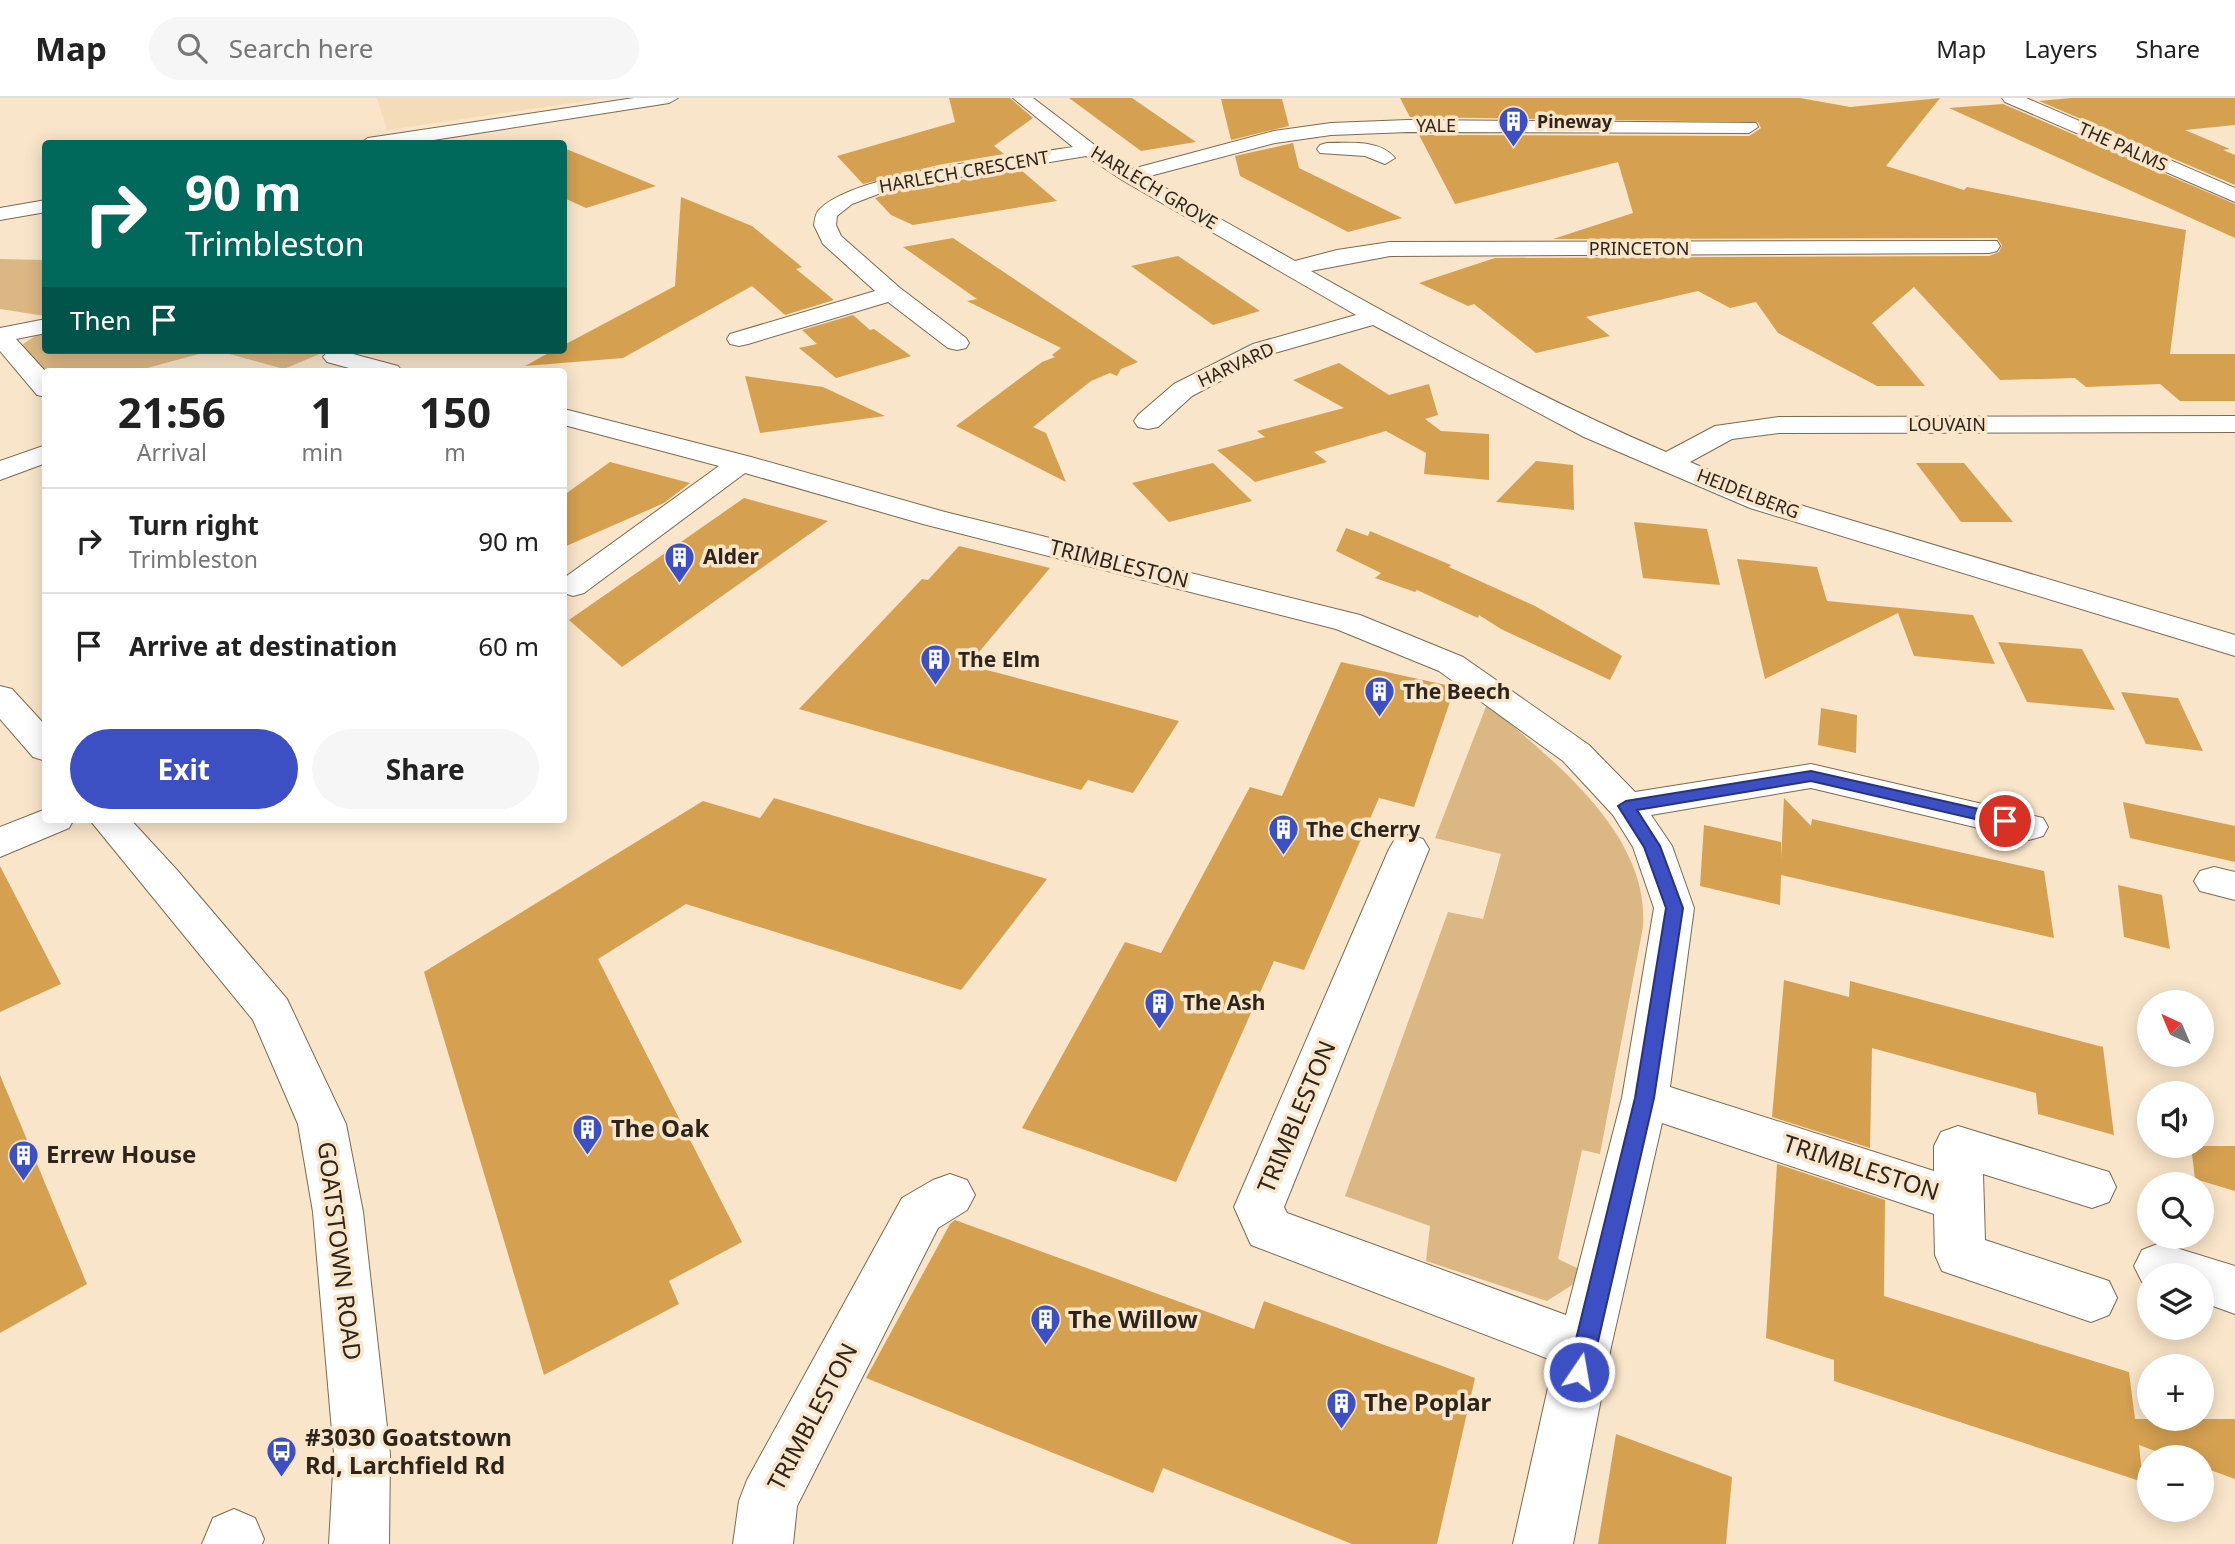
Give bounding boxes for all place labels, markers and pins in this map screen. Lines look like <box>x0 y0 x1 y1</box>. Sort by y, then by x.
building icon: Pineway <box>1497 105 1531 149</box>
place label: Pineway <box>1537 109 1613 133</box>
building icon: Alder <box>663 540 697 584</box>
place label: Alder <box>703 542 760 570</box>
building icon: The Elm <box>918 643 952 687</box>
place label: The Elm <box>958 645 1040 673</box>
building icon: The Beech <box>1363 675 1397 719</box>
place label: The Beech <box>1403 677 1510 705</box>
pin <box>1975 791 2035 851</box>
building icon: The Cherry <box>1266 813 1300 857</box>
place label: The Cherry <box>1306 815 1420 843</box>
building icon: The Ash <box>1143 986 1177 1030</box>
place label: The Ash <box>1183 988 1266 1016</box>
place label: The Oak <box>611 1111 709 1144</box>
building icon: The Oak <box>571 1112 605 1156</box>
place label: Errew House <box>46 1137 196 1170</box>
building icon: Errew House <box>6 1138 40 1182</box>
place label: The Willow <box>1068 1302 1198 1335</box>
building icon: The Willow <box>1028 1303 1062 1347</box>
place label: The Poplar <box>1364 1385 1492 1418</box>
building icon: The Poplar <box>1324 1386 1358 1430</box>
place label: #3030 Goatstown Rd, Larchfield Rd <box>305 1420 512 1481</box>
bus stop icon: #3030 Goatstown Rd, Larchfield Rd <box>265 1435 299 1479</box>

